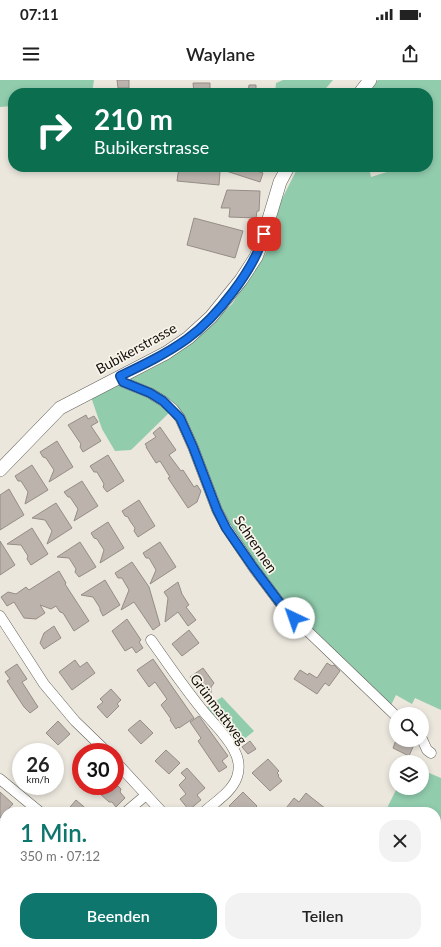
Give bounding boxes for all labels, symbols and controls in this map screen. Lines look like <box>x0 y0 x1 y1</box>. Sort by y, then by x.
text: 07:11 <box>20 5 59 23</box>
icon: menu <box>20 43 42 65</box>
text: Waylane <box>186 43 255 65</box>
icon: share <box>399 43 421 65</box>
text: 210 m <box>94 102 173 136</box>
icon: right <box>28 104 80 156</box>
text: Bubikerstrasse <box>94 136 209 158</box>
pin <box>247 217 281 251</box>
icon: arrive <box>253 223 275 245</box>
street label: Bubikerstrasse <box>93 319 179 377</box>
street label: Schrennen <box>231 512 281 576</box>
position arrow <box>273 597 315 639</box>
street label: Grünmattweg <box>187 670 251 748</box>
map controls <box>389 707 429 795</box>
button: search <box>389 707 429 747</box>
speed limit sign: 30 <box>72 743 124 795</box>
text: 26 <box>26 752 50 776</box>
button: layers <box>389 755 429 795</box>
text: km/h <box>26 773 50 785</box>
text: 1 Min. <box>20 818 87 847</box>
button: close <box>379 820 421 862</box>
text: 350 m · 07:12 <box>20 848 100 864</box>
button: Beenden <box>20 893 217 939</box>
button: Teilen <box>225 893 421 939</box>

